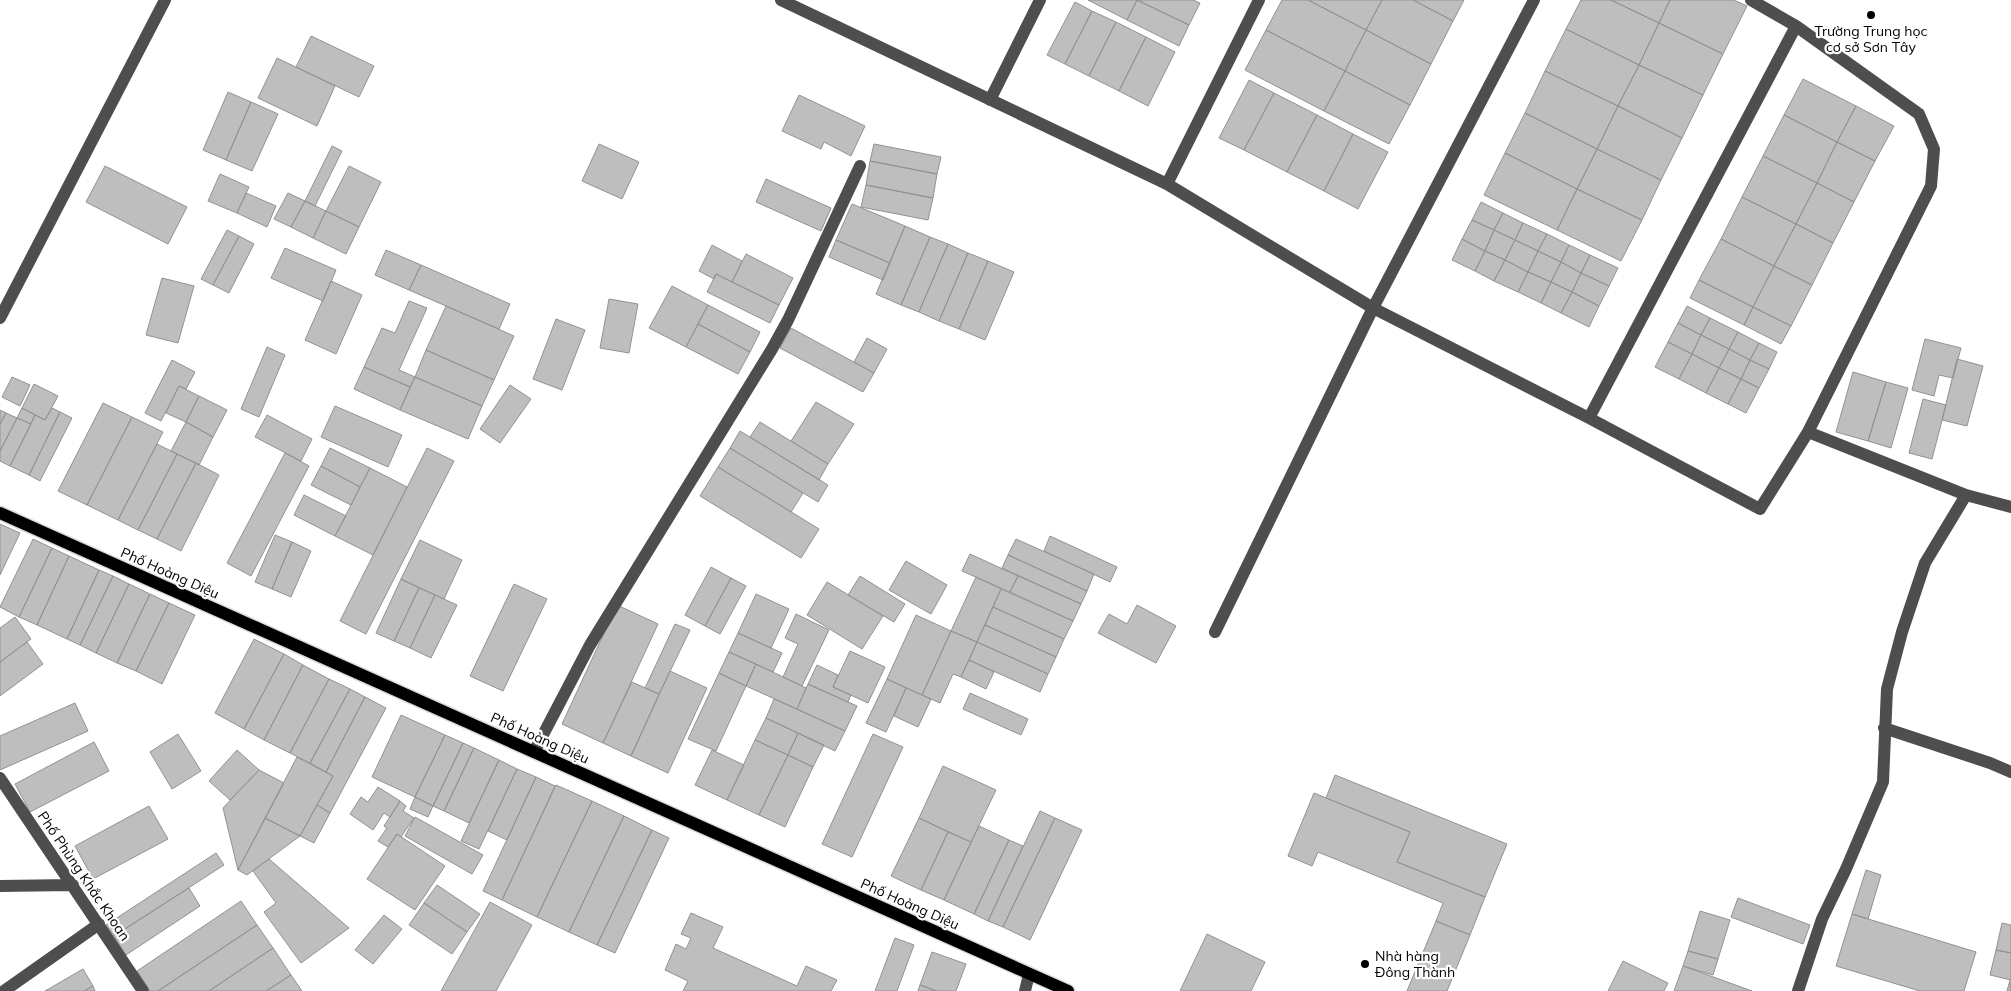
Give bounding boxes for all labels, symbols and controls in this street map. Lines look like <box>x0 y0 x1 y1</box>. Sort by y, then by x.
marker: Trường Trung học cơ sở Sơn Tây <box>1865 9 1877 21</box>
place label: Trường Trung học cơ sở Sơn Tây <box>1815 22 1927 56</box>
street label: Phố Hoàng Diệu <box>118 543 222 603</box>
street label: Phố Hoàng Diệu <box>488 708 592 768</box>
street label: Phố Phùng Khắc Khoan <box>34 808 134 944</box>
street label: Phố Hoàng Diệu <box>858 874 962 934</box>
place label: Nhà hàng Đông Thành <box>1375 947 1455 981</box>
marker: Nhà hàng Đông Thành <box>1359 958 1371 970</box>

